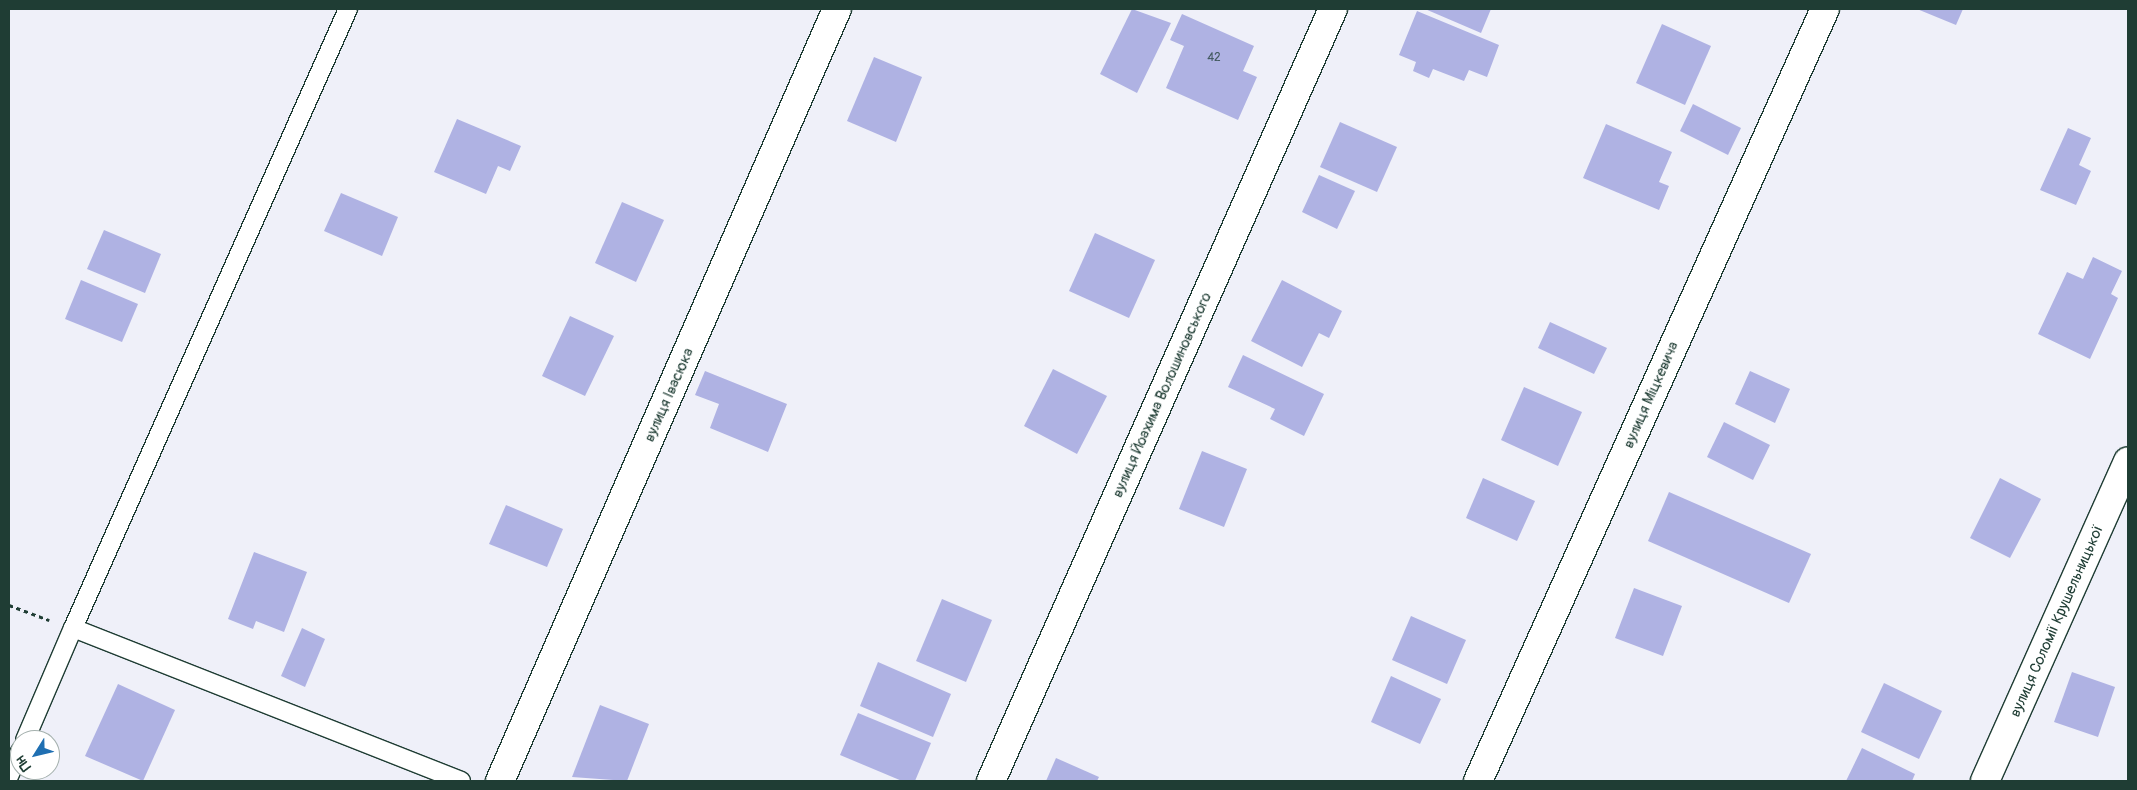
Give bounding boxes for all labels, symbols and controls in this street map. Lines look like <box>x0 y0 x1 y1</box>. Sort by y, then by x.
house number: 42 <box>1207 51 1221 65</box>
street label: вулиця Йоахима Волошиновського <box>1109 290 1215 500</box>
street label: вулиця Міцкевича <box>1619 339 1683 451</box>
street label: вулиця Івасюка <box>640 345 698 445</box>
street label: вулиця Соломії Крушельницької <box>2006 522 2108 720</box>
north arrow <box>10 730 60 780</box>
text: Пн <box>12 752 35 775</box>

